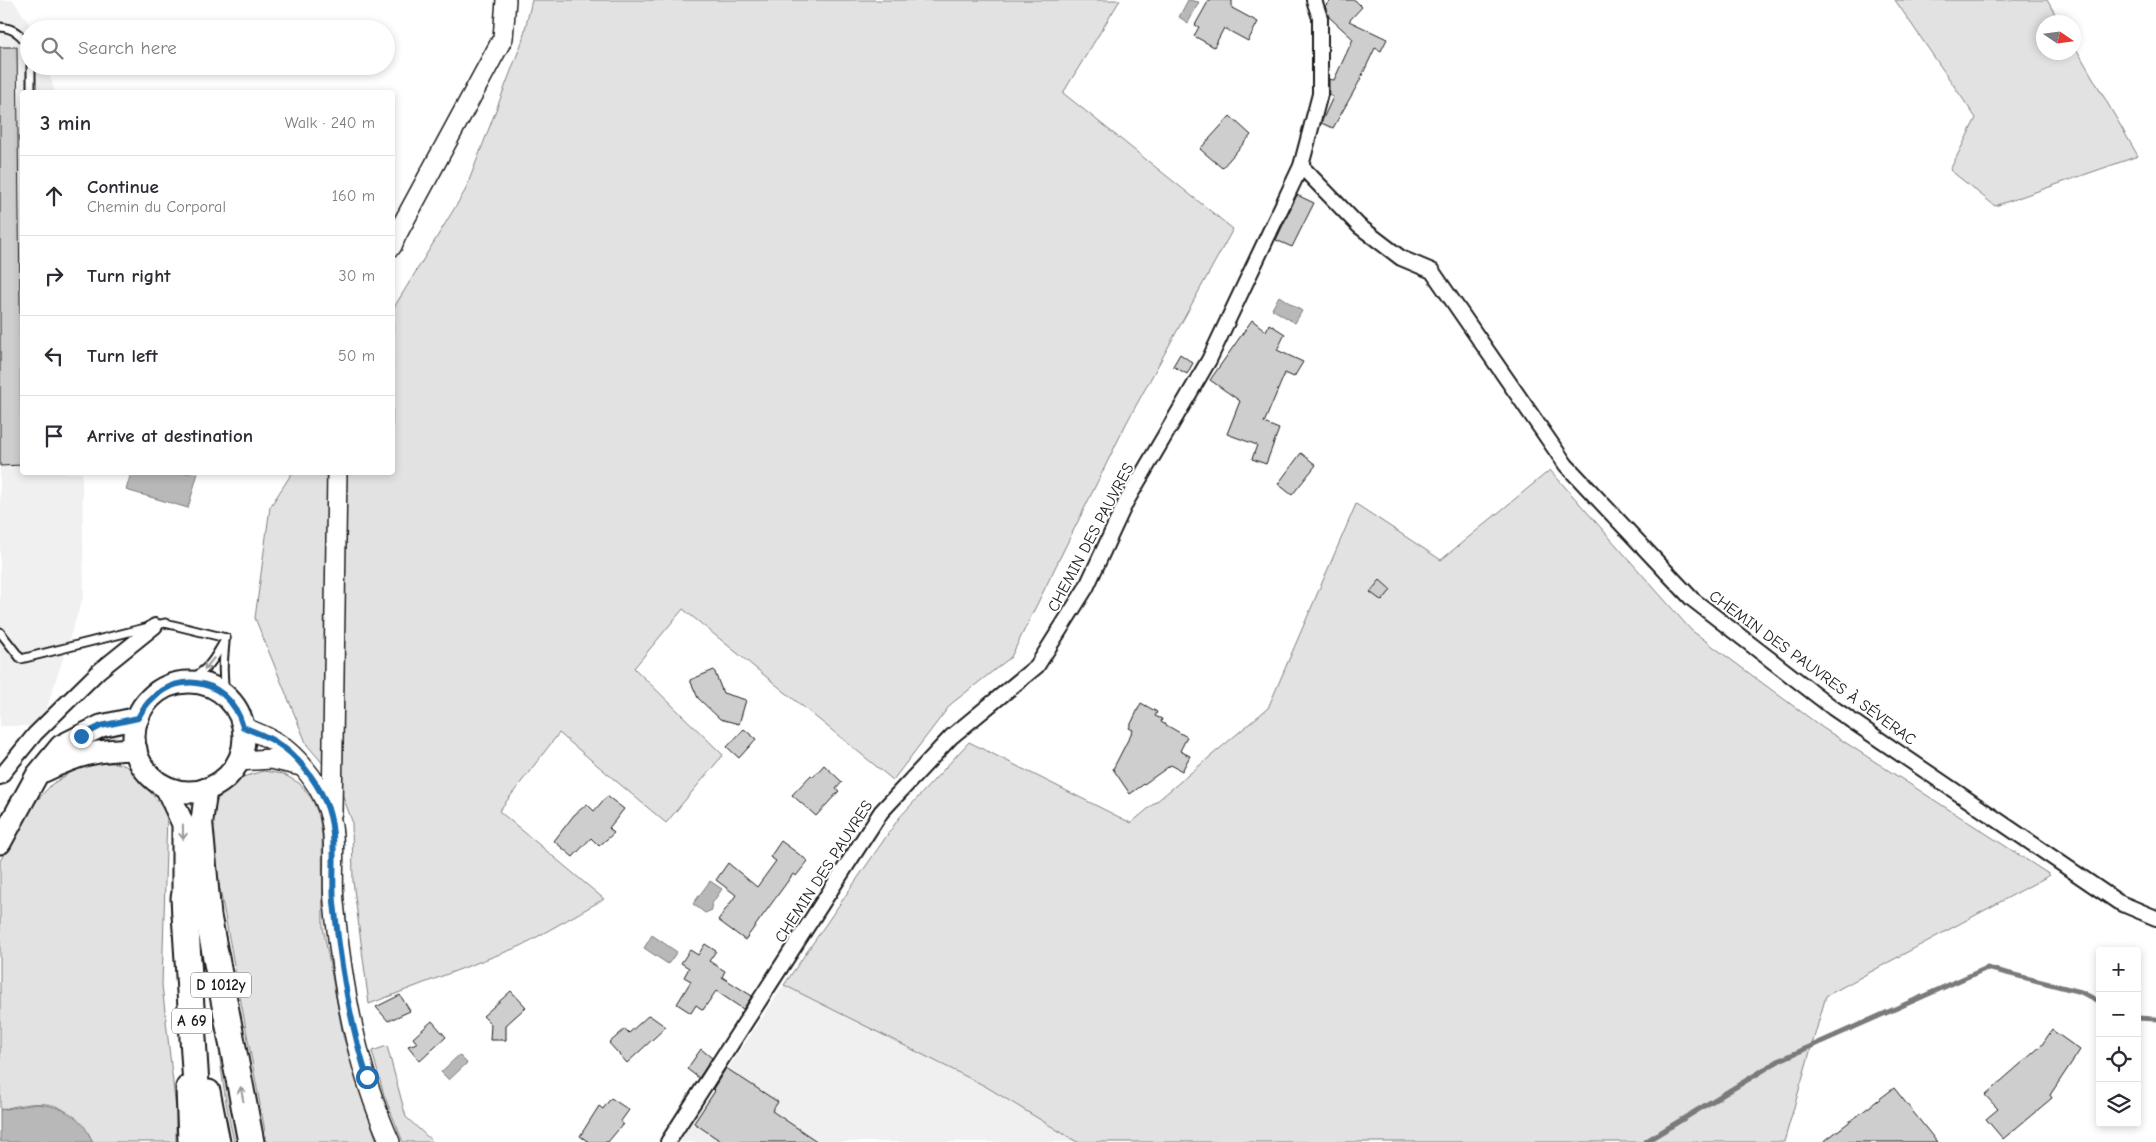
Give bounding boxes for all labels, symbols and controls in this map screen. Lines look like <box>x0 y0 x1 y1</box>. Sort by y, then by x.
north arrow <box>2036 15 2081 60</box>
search box <box>20 20 395 75</box>
icon: search <box>38 34 66 62</box>
text: Search here <box>78 37 177 59</box>
text: 3 min <box>40 111 91 135</box>
text: Walk · 240 m <box>285 114 375 132</box>
text: Continue <box>87 176 159 198</box>
icon: ahead <box>40 182 68 210</box>
text: 160 m <box>332 187 375 205</box>
text: Chemin du Corporal <box>87 198 226 216</box>
icon: right <box>40 262 68 290</box>
text: Turn right <box>87 265 171 287</box>
text: 30 m <box>339 267 375 285</box>
icon: left <box>40 342 68 370</box>
text: Turn left <box>87 345 158 367</box>
text: 50 m <box>338 347 375 365</box>
icon: arrive <box>40 422 68 450</box>
text: Arrive at destination <box>87 425 253 447</box>
street label: CHEMIN DES PAUVRES <box>1044 460 1138 615</box>
street label: CHEMIN DES PAUVRES À SÉVERAC <box>1706 586 1920 749</box>
one-way arrow <box>204 657 215 670</box>
route end <box>70 725 93 748</box>
street label: CHEMIN DES PAUVRES <box>771 797 877 946</box>
one-way arrow <box>179 824 188 840</box>
map controls <box>2096 947 2141 1127</box>
button: + <box>2096 947 2141 992</box>
road number: D 1012y <box>191 972 251 998</box>
button: − <box>2096 992 2141 1037</box>
road number: A 69 <box>172 1008 212 1034</box>
button: locate <box>2096 1037 2141 1082</box>
route start <box>356 1066 379 1089</box>
button: layers <box>2096 1082 2141 1127</box>
one-way arrow <box>237 1087 246 1103</box>

